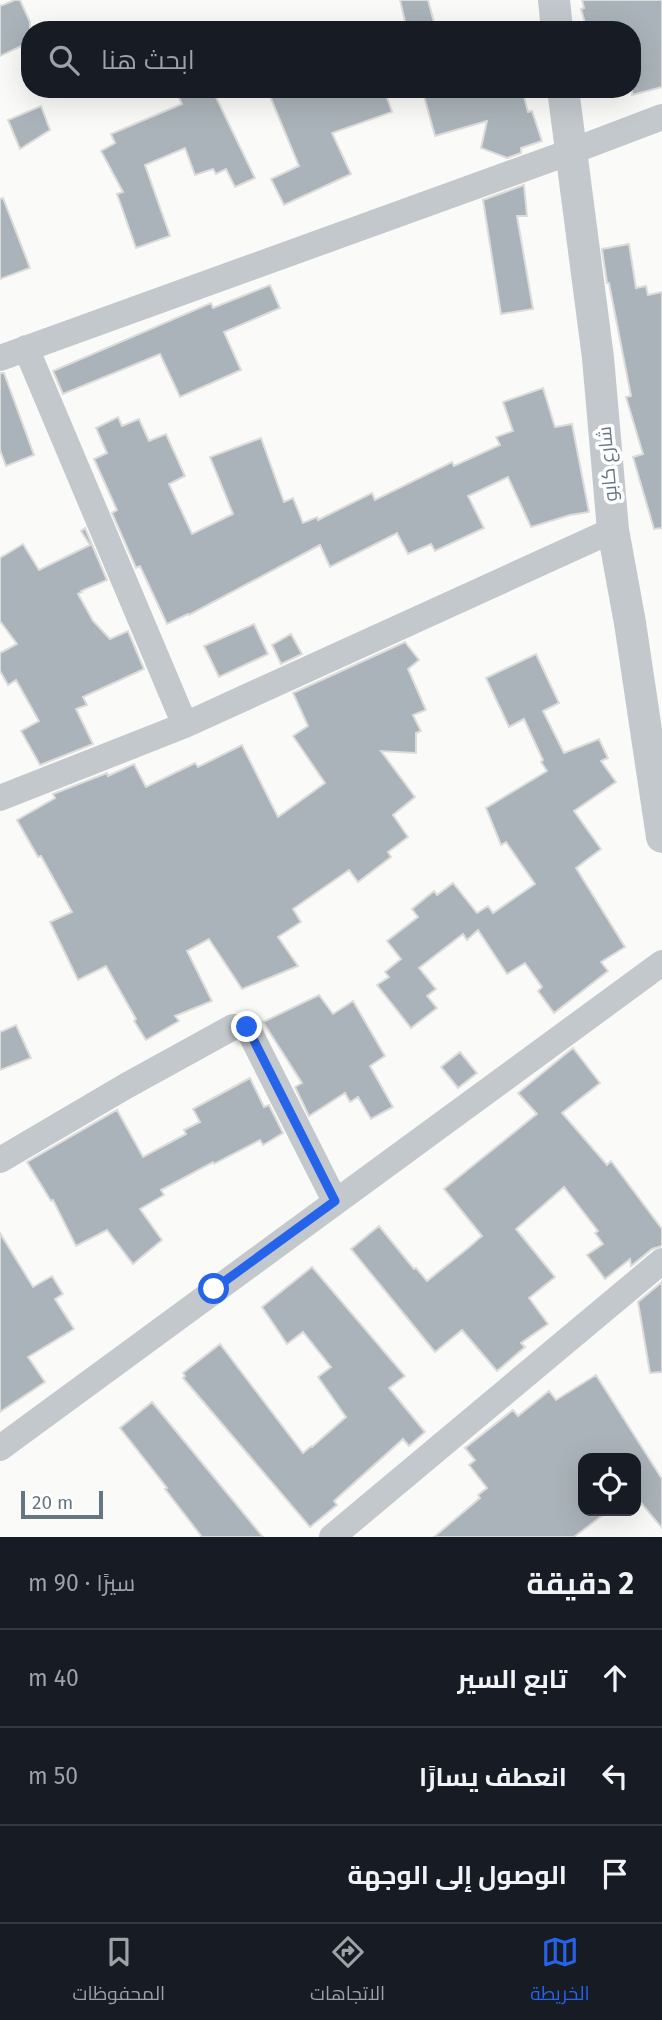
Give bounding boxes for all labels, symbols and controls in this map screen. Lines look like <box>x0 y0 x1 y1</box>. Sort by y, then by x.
search box <box>21 21 641 98</box>
icon: search <box>45 41 83 79</box>
text: ابحث هنا <box>101 45 195 76</box>
street label: شارع كابو <box>593 425 624 503</box>
route end <box>231 1011 262 1042</box>
route start <box>198 1273 229 1304</box>
map controls <box>578 1453 641 1516</box>
button: locate <box>578 1453 641 1516</box>
scale bar <box>21 1488 103 1520</box>
text: 20 m <box>32 1491 73 1514</box>
text: 2 دقيقة <box>527 1566 634 1602</box>
text: سيرًا · 90 m <box>28 1569 135 1597</box>
icon: ahead <box>596 1659 634 1697</box>
text: 40 m <box>28 1664 79 1692</box>
text: تابع السير <box>457 1664 567 1695</box>
icon: left <box>596 1757 634 1795</box>
text: 50 m <box>28 1762 78 1790</box>
text: انعطف يسارًا <box>419 1762 567 1793</box>
icon: arrive <box>596 1855 634 1893</box>
text: الوصول إلى الوجهة <box>348 1860 567 1891</box>
tab: المحفوظات <box>73 1933 165 2011</box>
tab: الاتجاهات <box>310 1933 385 2011</box>
tab: الخريطة <box>530 1933 590 2011</box>

